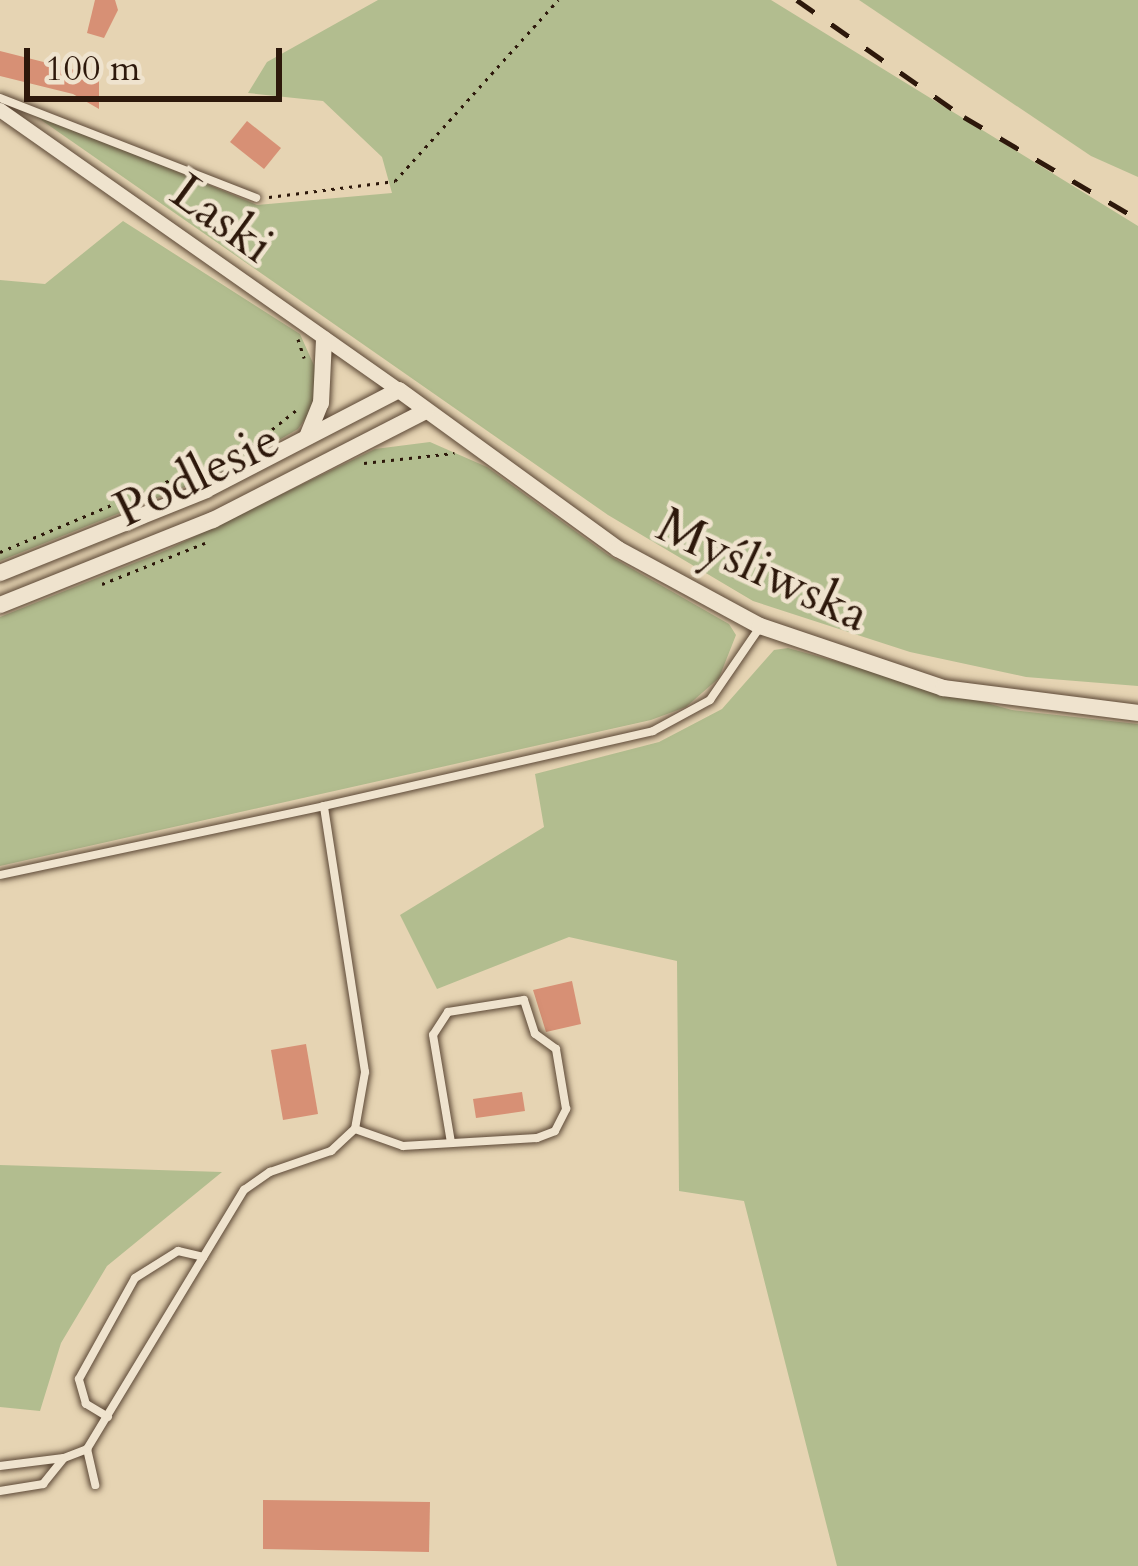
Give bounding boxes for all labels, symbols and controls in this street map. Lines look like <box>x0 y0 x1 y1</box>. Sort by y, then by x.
scale bar <box>30 24 288 98</box>
text: 100 m <box>45 44 140 93</box>
street label: Laski <box>159 161 285 277</box>
street label: Podlesie <box>105 409 289 541</box>
street label: Myśliwska <box>647 494 879 646</box>

